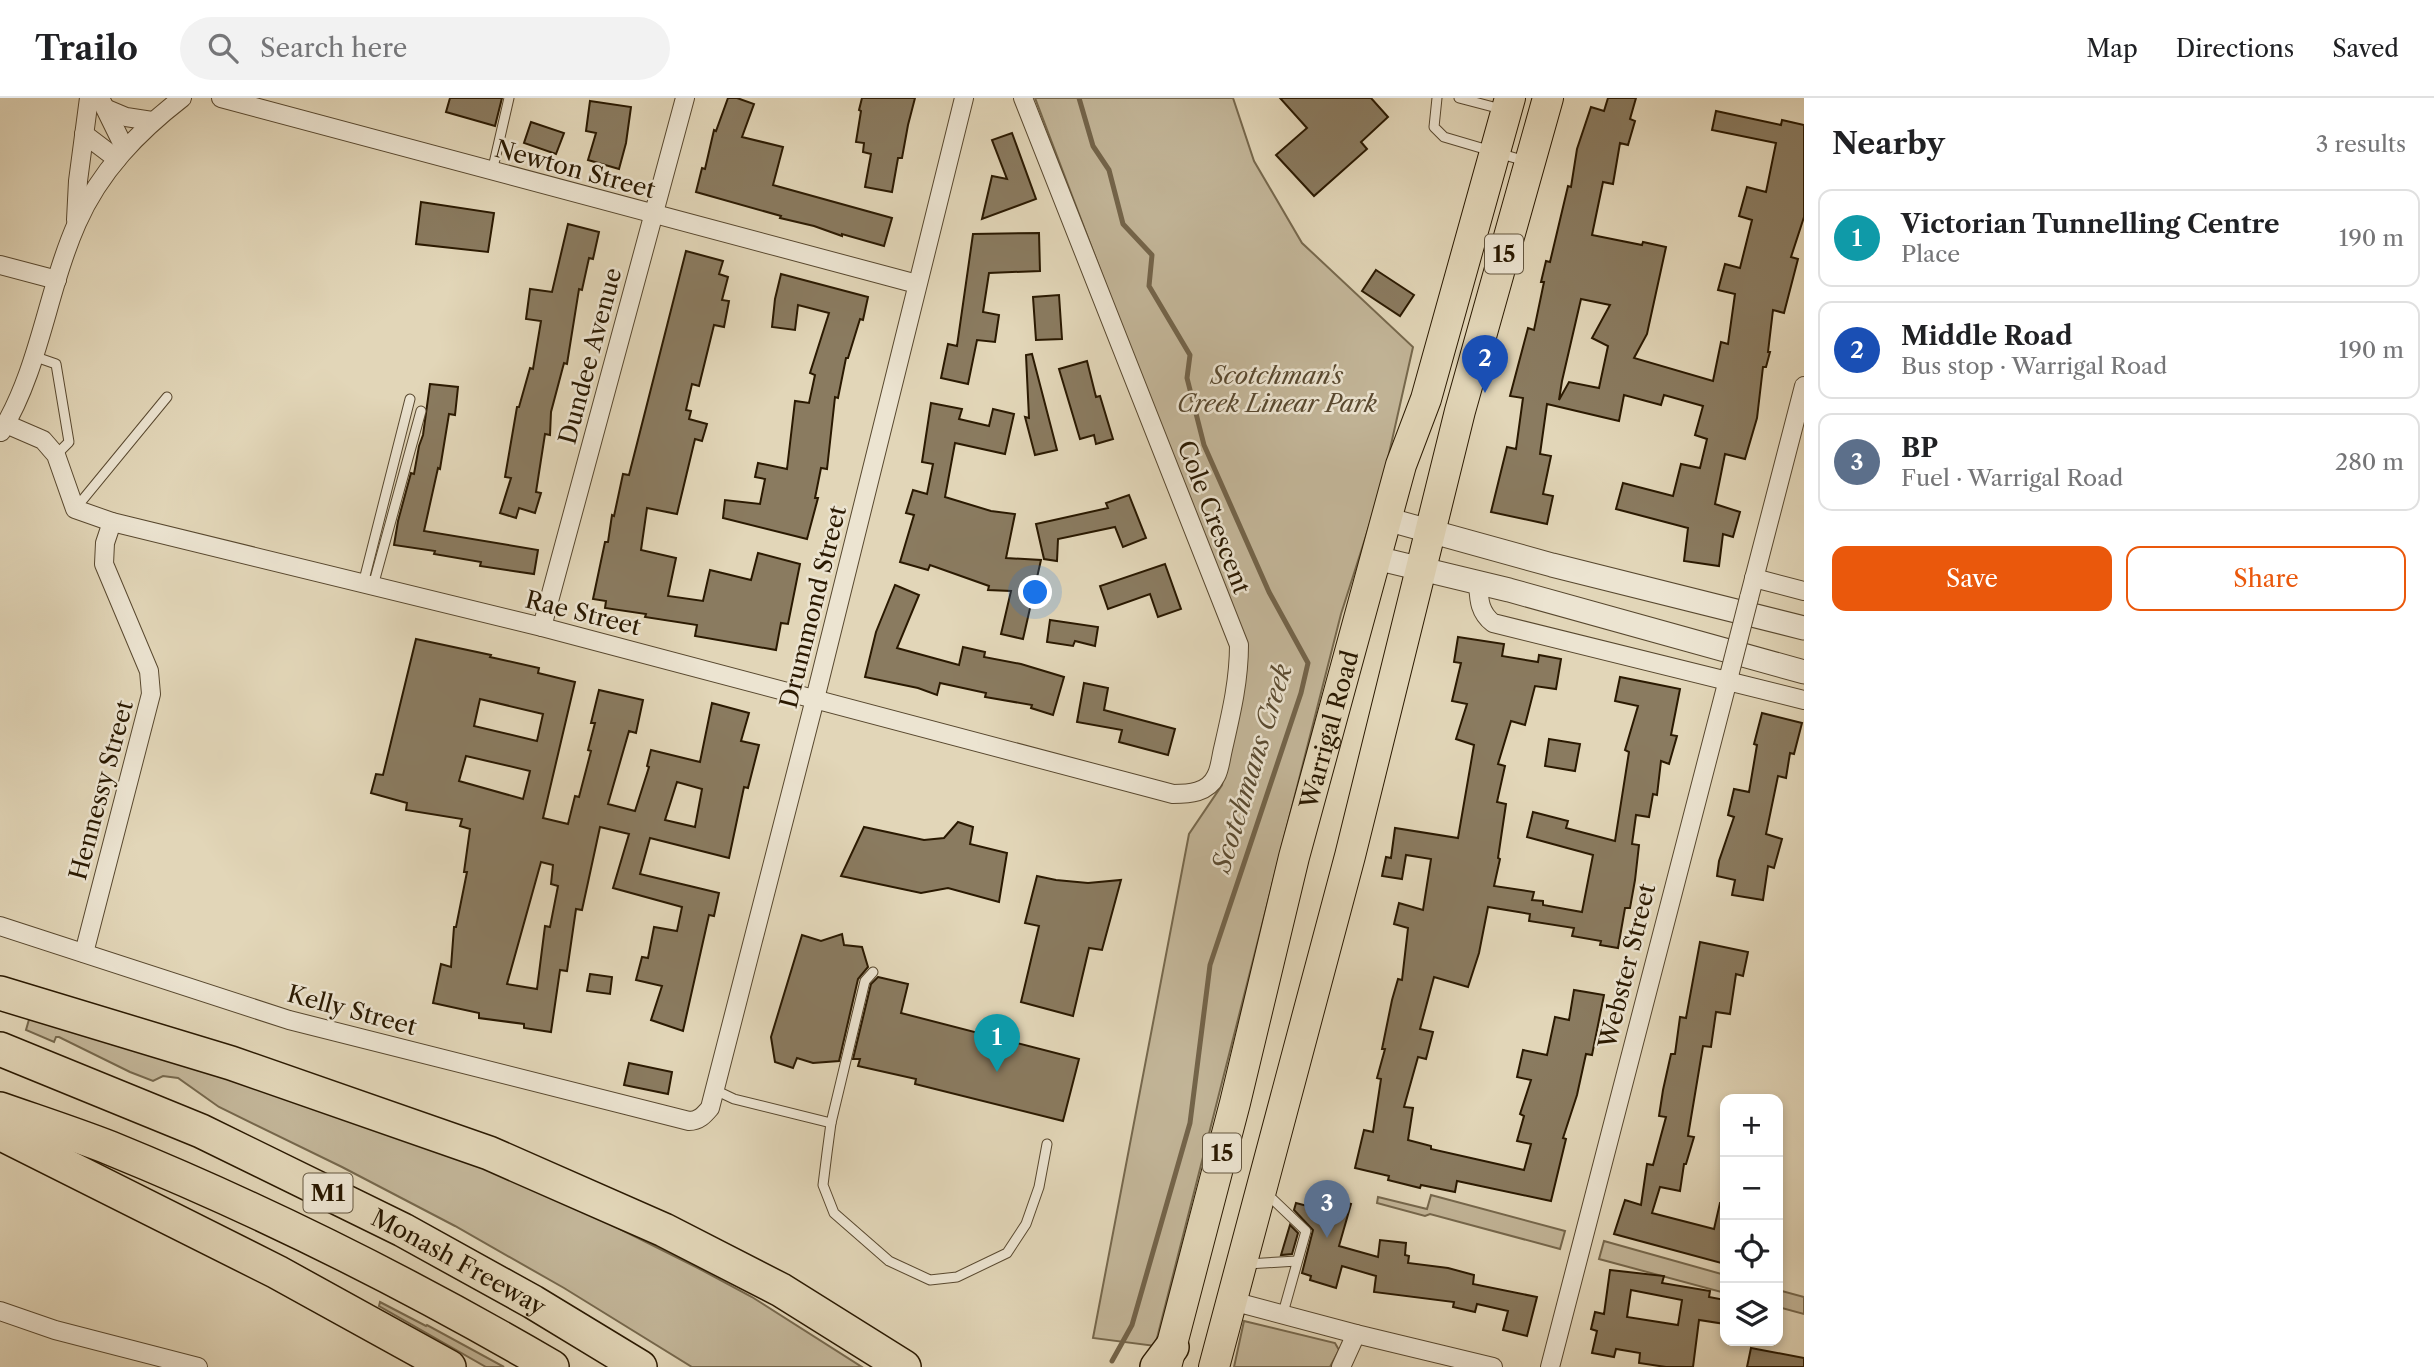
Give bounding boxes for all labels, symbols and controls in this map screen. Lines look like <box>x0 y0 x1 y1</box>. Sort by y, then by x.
search box <box>180 17 670 80</box>
text: Trailo <box>35 28 138 69</box>
icon: search <box>204 29 242 67</box>
text: Search here <box>260 32 407 64</box>
text: Map <box>2086 34 2138 63</box>
text: Directions <box>2176 34 2294 63</box>
text: Saved <box>2332 34 2399 63</box>
text: Nearby <box>1832 125 1945 162</box>
text: 3 results <box>2316 130 2406 158</box>
street label: Newton Street <box>492 134 659 204</box>
text: Victorian Tunnelling Centre <box>1901 208 2279 240</box>
text: 1 <box>1852 224 1862 252</box>
text: 190 m <box>2339 224 2404 252</box>
road number: 15 <box>1485 234 1523 274</box>
text: Place <box>1901 240 1960 268</box>
street label: Dundee Avenue <box>553 265 627 447</box>
text: Middle Road <box>1901 320 2072 352</box>
pin: 2 <box>1462 335 1508 393</box>
text: 2 <box>1850 336 1864 364</box>
text: 190 m <box>2339 336 2404 364</box>
text: Bus stop · Warrigal Road <box>1901 352 2167 380</box>
park label: Scotchman's Creek Linear Park <box>1177 361 1378 418</box>
text: BP <box>1901 432 1938 464</box>
street label: Cole Crescent <box>1171 436 1257 598</box>
text: 3 <box>1851 448 1864 476</box>
text: 280 m <box>2335 448 2404 476</box>
text: Fuel · Warrigal Road <box>1901 464 2123 492</box>
street label: Drummond Street <box>774 502 852 711</box>
button: Save <box>1832 546 2112 611</box>
button: Share <box>2126 546 2406 611</box>
your location <box>1018 575 1052 609</box>
street label: Rae Street <box>522 585 644 641</box>
street label: Warrigal Road <box>1293 647 1364 813</box>
water label: Scotchmans Creek <box>1205 660 1299 878</box>
street label: Hennessy Street <box>63 697 139 883</box>
street label: Webster Street <box>1592 880 1662 1052</box>
street label: Kelly Street <box>284 979 420 1041</box>
pin: 1 <box>974 1014 1020 1072</box>
map controls <box>1720 1094 1783 1346</box>
button: + <box>1720 1094 1783 1157</box>
road number: 15 <box>1203 1134 1241 1172</box>
button: − <box>1720 1157 1783 1220</box>
road number: M1 <box>304 1174 352 1212</box>
pin: 3 <box>1304 1180 1350 1238</box>
street label: Monash Freeway <box>367 1202 552 1321</box>
button: locate <box>1720 1220 1783 1283</box>
button: layers <box>1720 1283 1783 1346</box>

